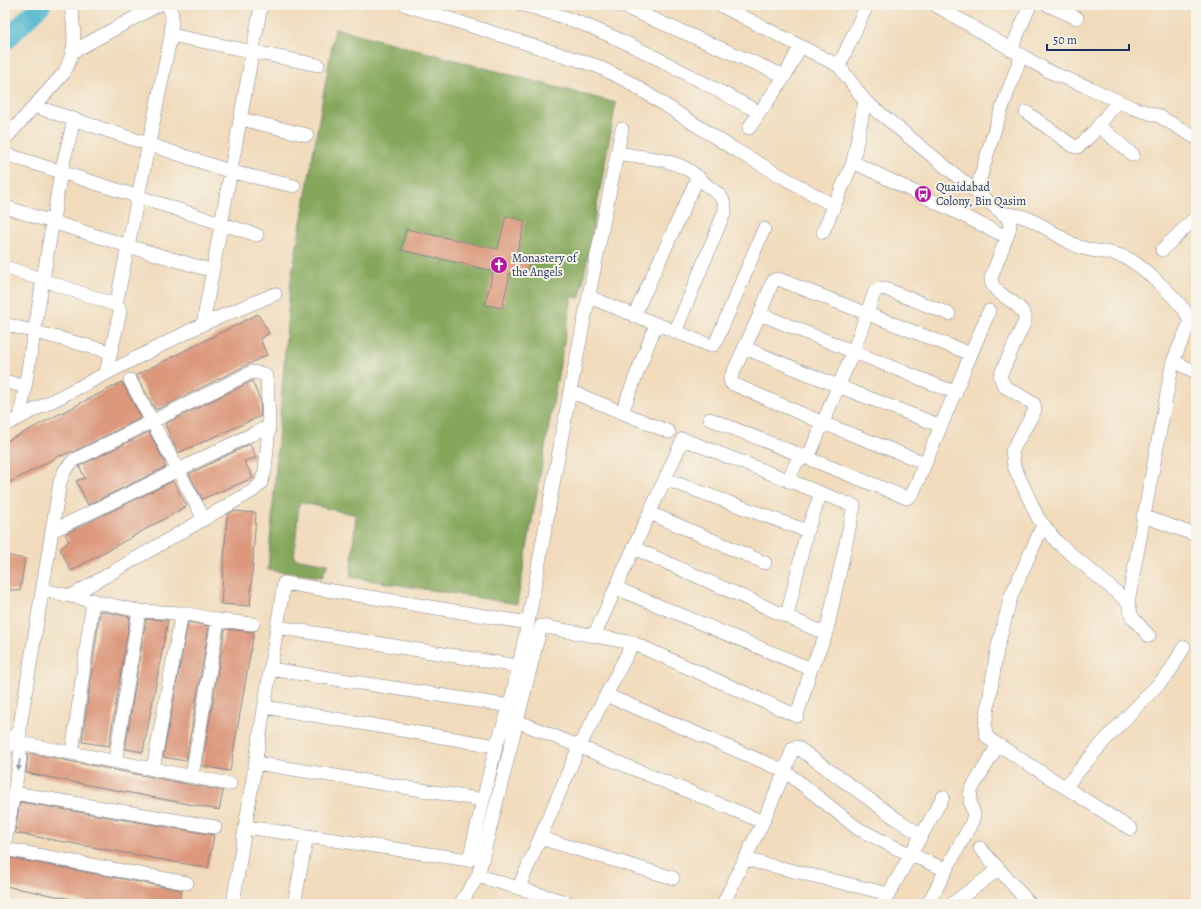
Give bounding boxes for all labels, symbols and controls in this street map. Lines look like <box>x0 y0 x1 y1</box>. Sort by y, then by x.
scale bar <box>1047 26 1129 52</box>
text: 50 m <box>1053 32 1077 48</box>
place label: Quaidabad Colony, Bin Qasim <box>936 179 1026 209</box>
bus stop icon: Quaidabad Colony, Bin Qasim <box>913 184 933 204</box>
place label: Monastery of the Angels <box>512 250 579 280</box>
church icon: Monastery of the Angels <box>489 255 509 275</box>
one-way arrow <box>16 758 22 771</box>

